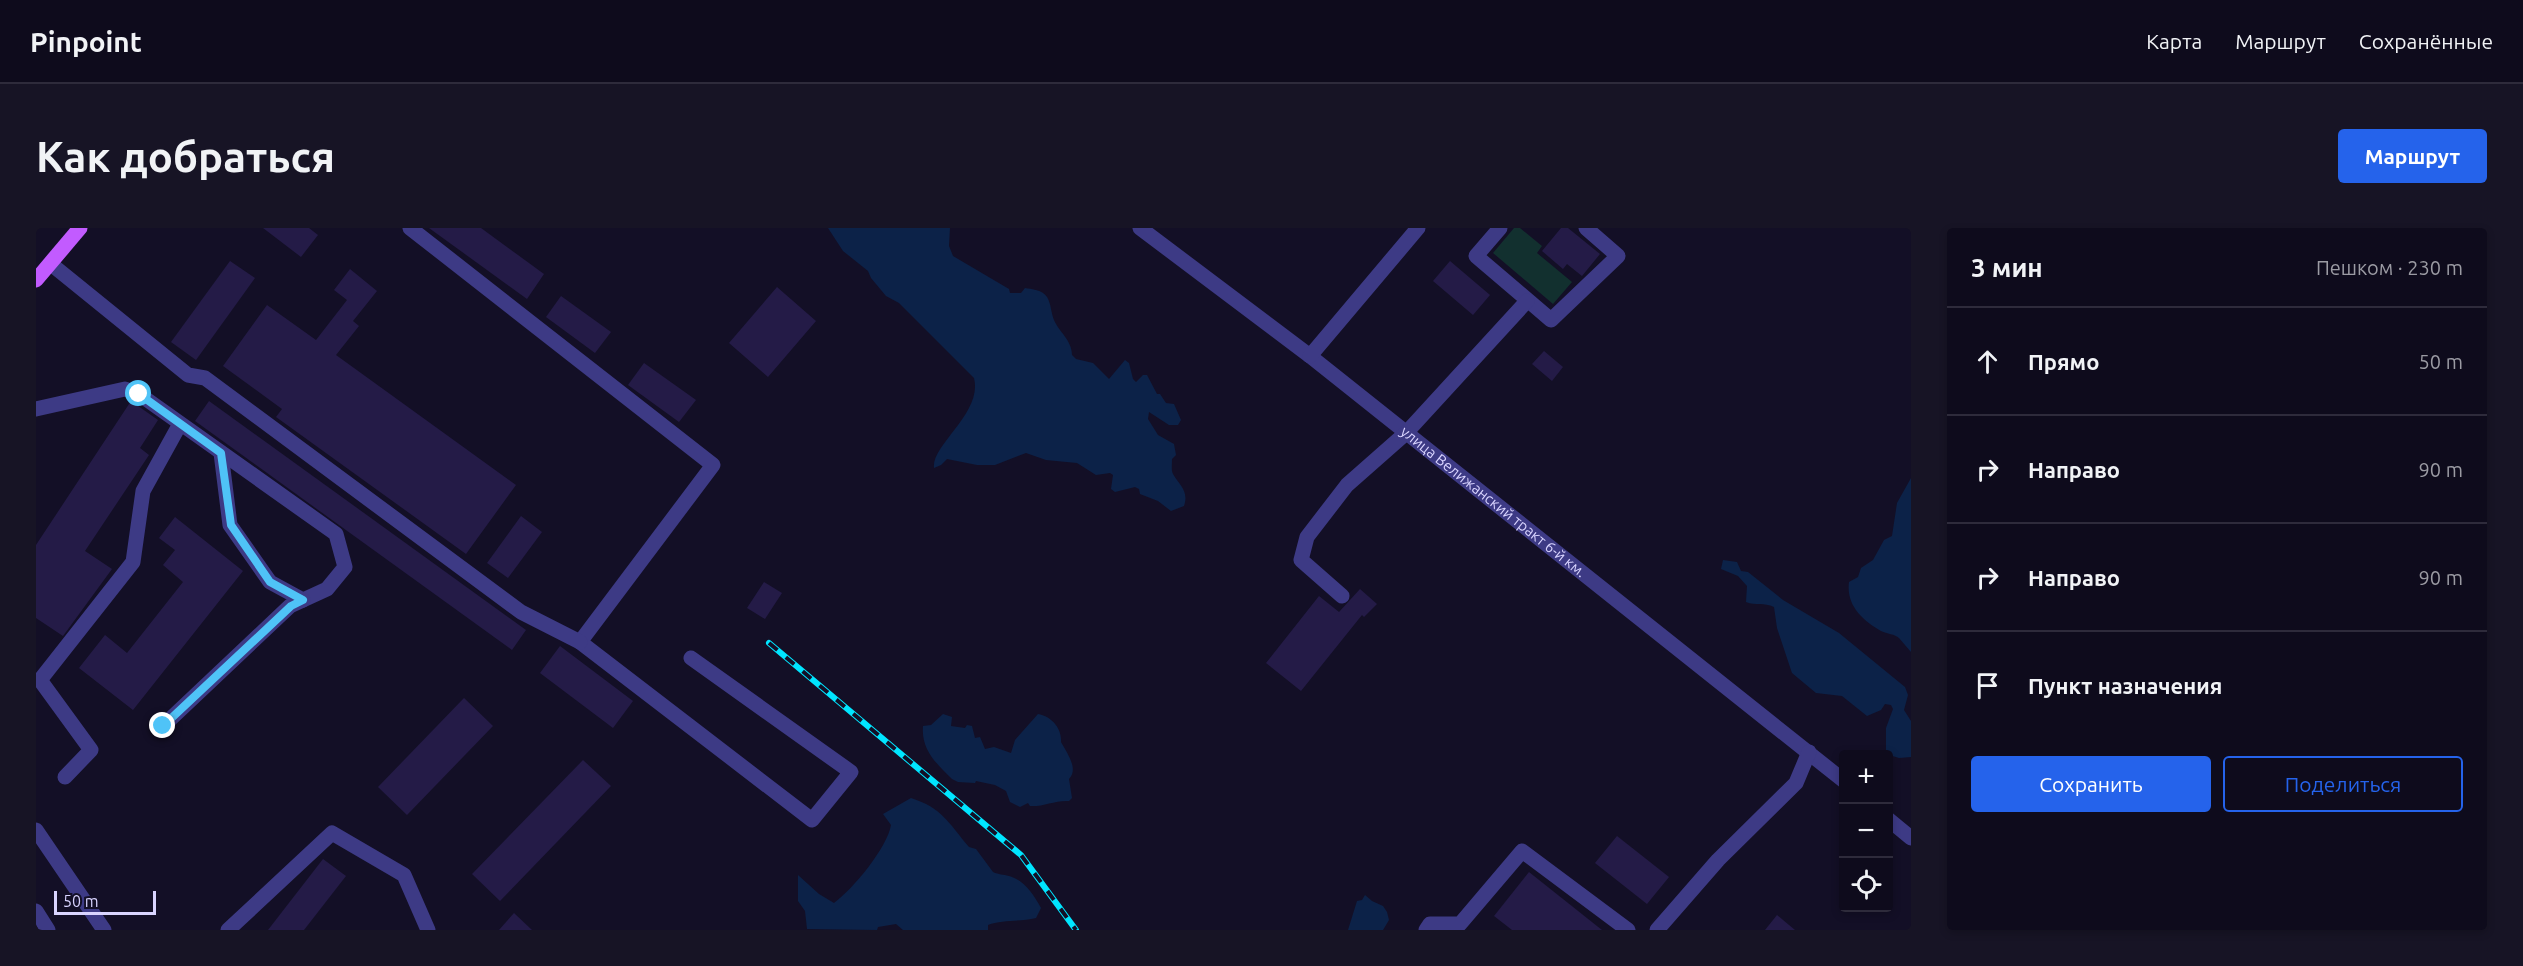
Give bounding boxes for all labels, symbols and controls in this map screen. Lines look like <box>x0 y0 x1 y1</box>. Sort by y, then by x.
text: Pinpoint <box>30 26 142 57</box>
text: Карта <box>2146 29 2202 53</box>
text: Маршрут <box>2235 29 2326 53</box>
text: Сохранённые <box>2359 29 2493 53</box>
button: Маршрут <box>2338 129 2487 183</box>
text: Как добраться <box>36 133 335 180</box>
text: 3 мин <box>1971 253 2043 282</box>
text: Пешком · 230 m <box>2316 256 2463 279</box>
icon: ahead <box>1971 345 2004 378</box>
text: Прямо <box>2028 349 2099 374</box>
text: 50 m <box>2419 350 2463 373</box>
route start <box>125 380 151 406</box>
street label: улица Велижанский тракт 6-й км. <box>1397 423 1590 580</box>
icon: right <box>1971 453 2004 486</box>
text: Направо <box>2028 457 2120 482</box>
text: 90 m <box>2419 458 2463 481</box>
icon: right <box>1971 561 2004 594</box>
text: Направо <box>2028 565 2120 590</box>
text: 90 m <box>2419 566 2463 589</box>
icon: arrive <box>1971 669 2004 702</box>
text: Пункт назначения <box>2028 673 2222 698</box>
route end <box>149 712 175 738</box>
map controls <box>1839 750 1893 912</box>
button: + <box>1839 750 1893 804</box>
button: Сохранить <box>1971 756 2211 812</box>
button: Поделиться <box>2223 756 2463 812</box>
button: − <box>1839 804 1893 858</box>
button: locate <box>1839 858 1893 912</box>
scale bar <box>54 888 156 916</box>
text: 50 m <box>63 892 99 910</box>

